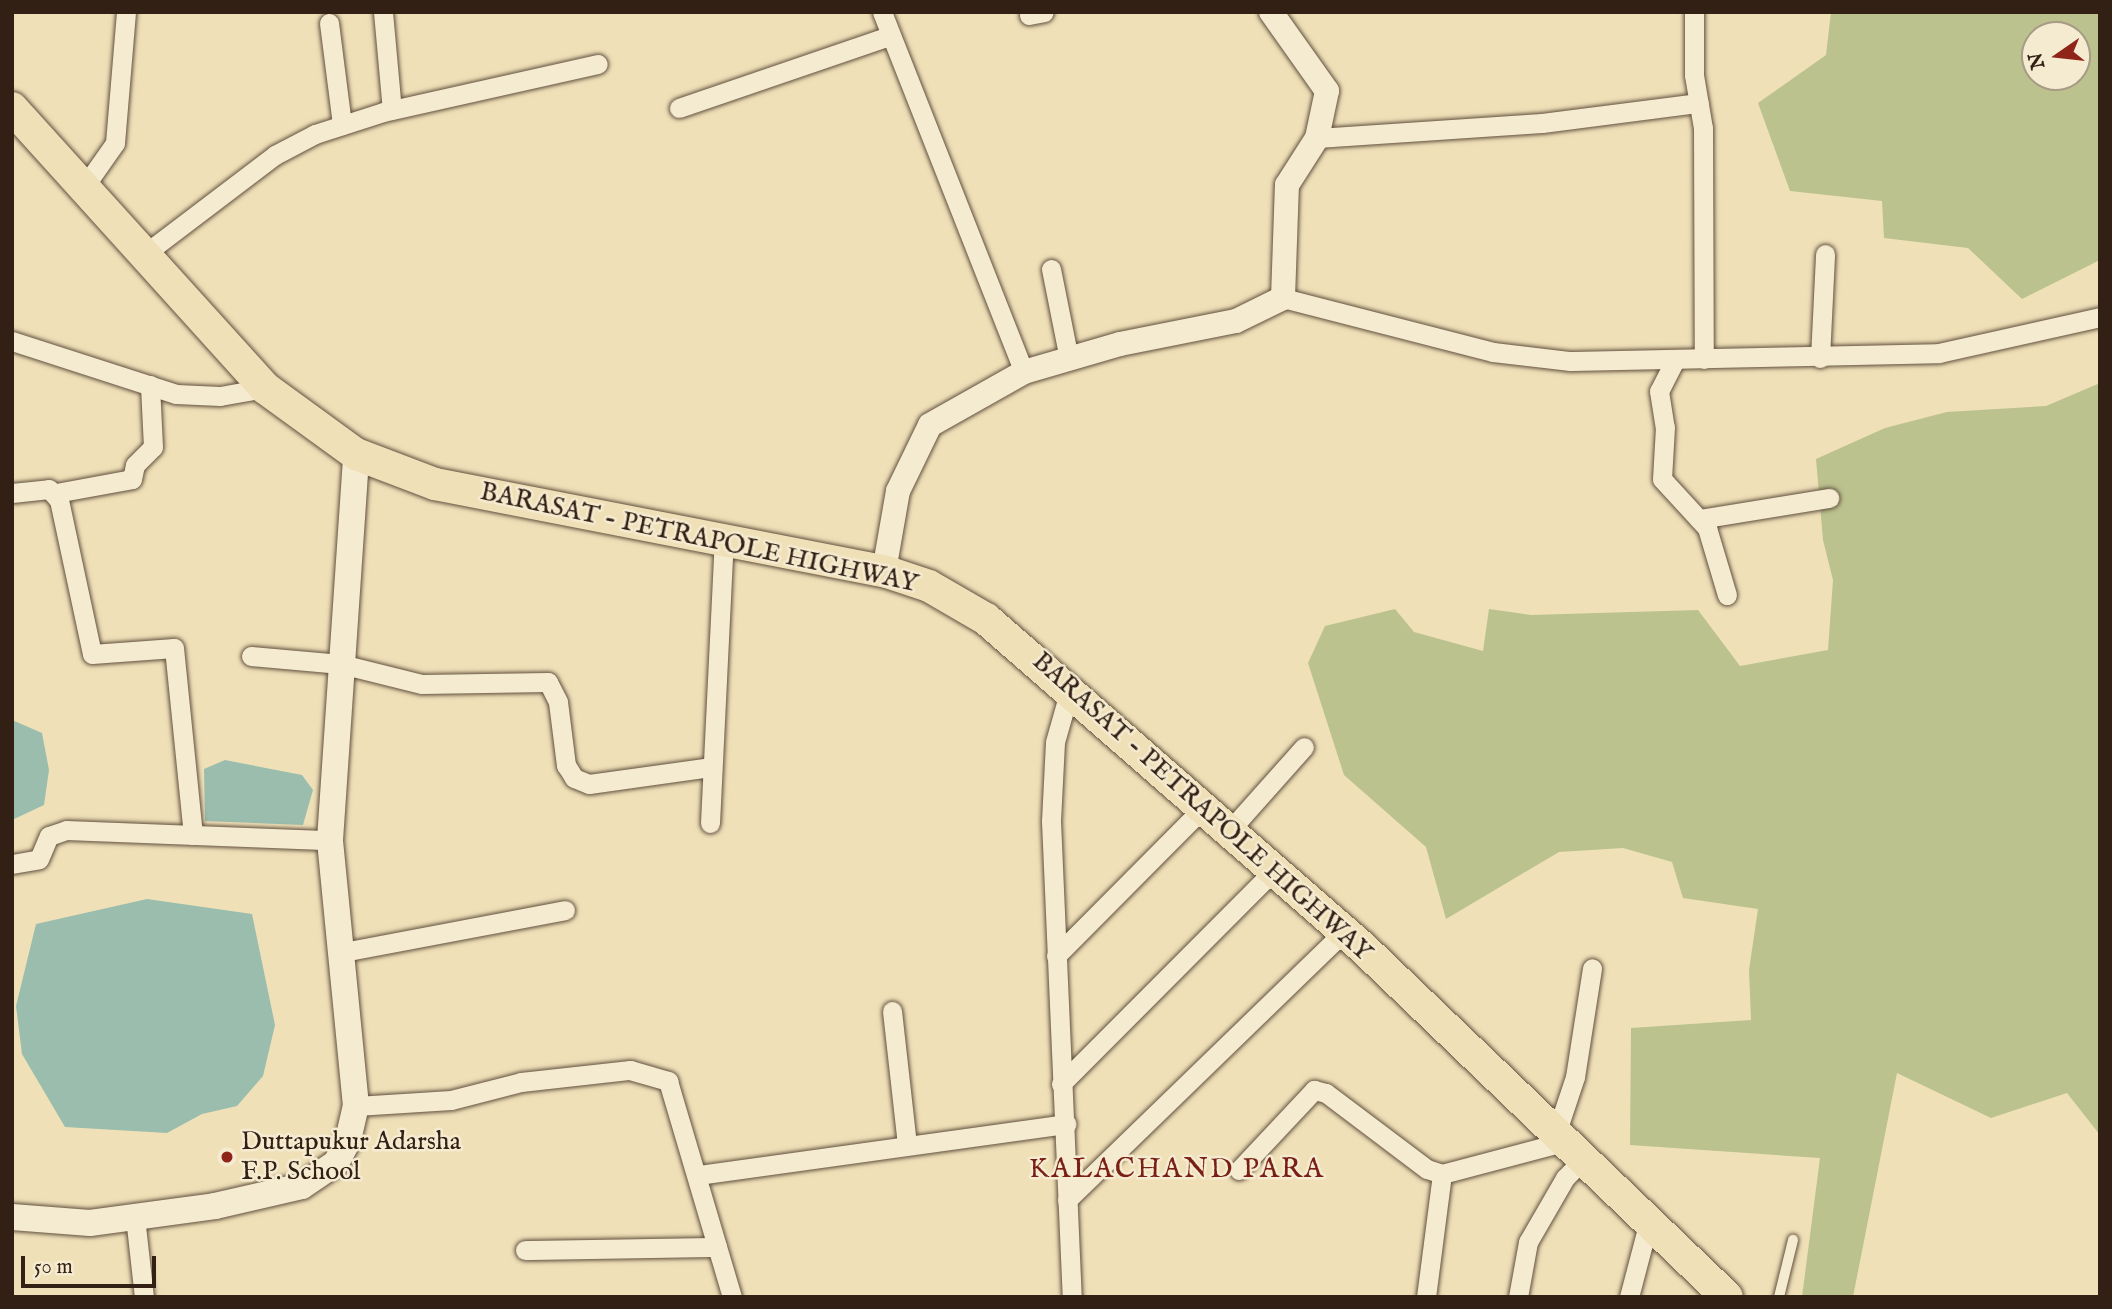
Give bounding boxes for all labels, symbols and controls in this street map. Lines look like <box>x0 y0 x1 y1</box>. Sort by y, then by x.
north arrow <box>2021 21 2091 91</box>
text: N <box>2024 50 2051 71</box>
street label: BARASAT - PETRAPOLE HIGHWAY <box>477 476 921 600</box>
street label: BARASAT - PETRAPOLE HIGHWAY <box>1026 646 1378 968</box>
place label: Duttapukur Adarsha F.P. School <box>241 1126 461 1188</box>
marker: Duttapukur Adarsha F.P. School <box>219 1149 235 1165</box>
district label: KALACHAND PARA <box>1031 1153 1323 1187</box>
scale bar <box>24 1242 159 1286</box>
text: 50 m <box>34 1254 73 1281</box>

